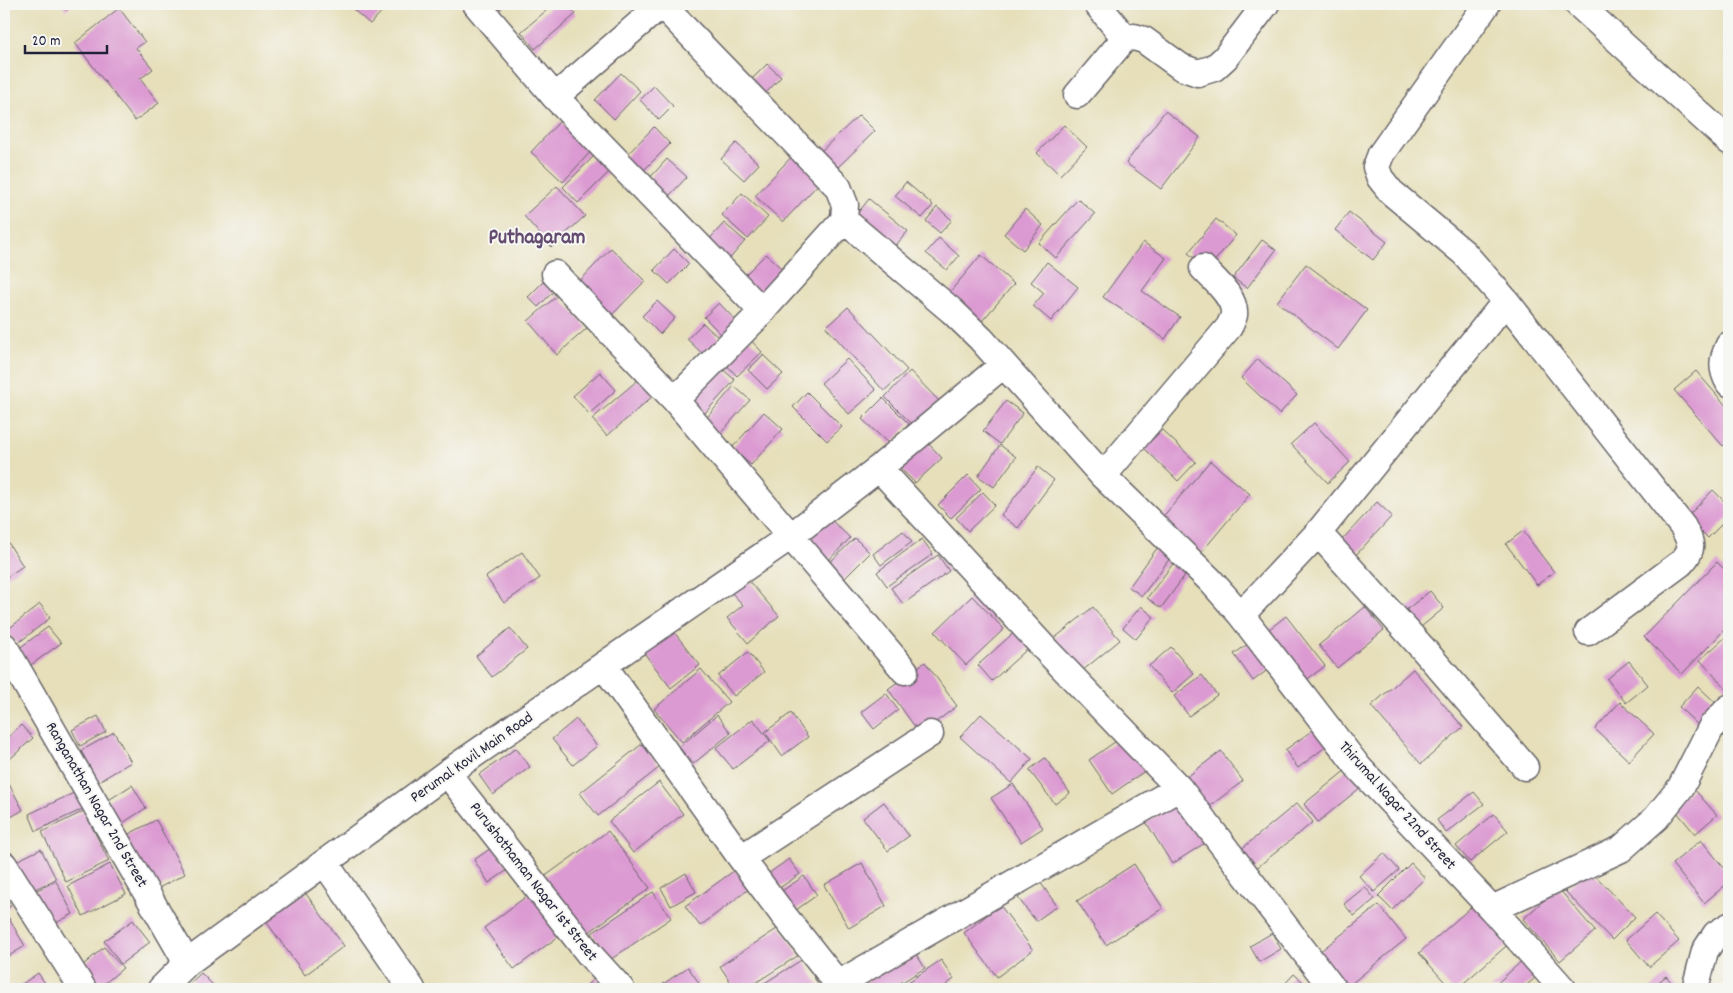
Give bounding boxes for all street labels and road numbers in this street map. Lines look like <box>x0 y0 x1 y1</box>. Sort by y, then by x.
street label: Perumal Kovil Main Road <box>406 707 538 809</box>
street label: Ranganathan Nagar 2nd Street <box>39 718 153 892</box>
street label: Thirumal Nagar 22nd Street <box>1333 736 1461 876</box>
street label: Purushothaman Nagar 1st Street <box>463 797 603 967</box>

